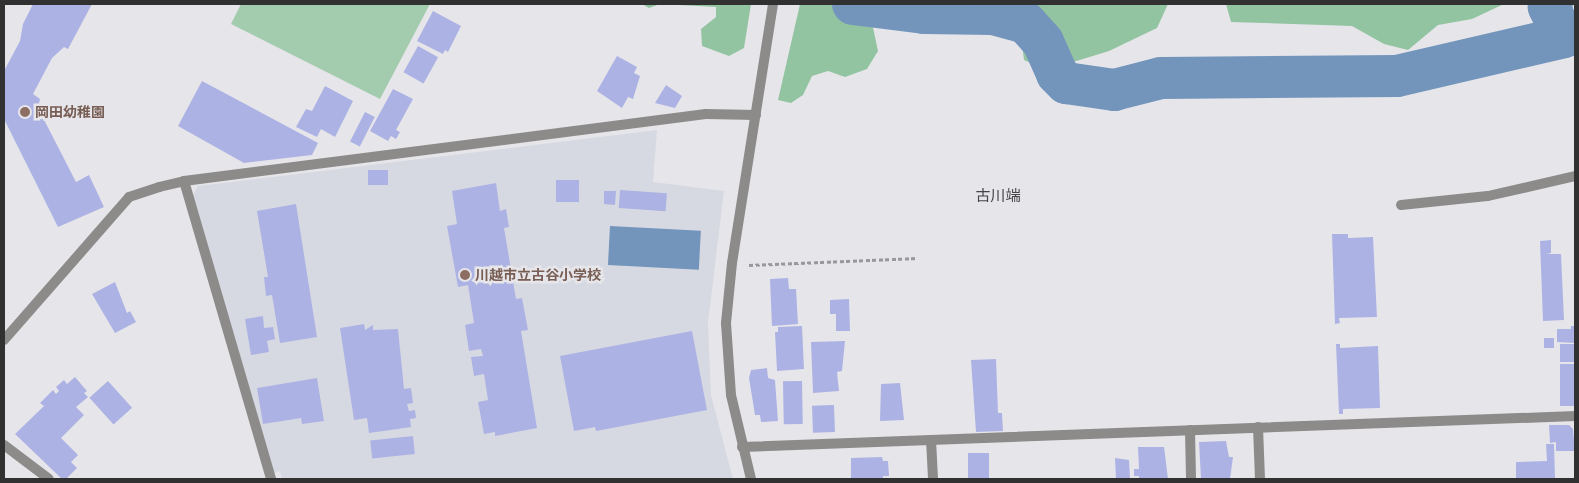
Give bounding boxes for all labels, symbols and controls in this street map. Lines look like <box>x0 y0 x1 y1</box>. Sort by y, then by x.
place label: 岡田幼稚園 <box>35 104 105 120</box>
marker: 岡田幼稚園 <box>19 106 31 118</box>
district label: 古川端 <box>976 188 1020 206</box>
place label: 川越市立古谷小学校 <box>475 267 601 283</box>
marker: 川越市立古谷小学校 <box>459 269 471 281</box>

